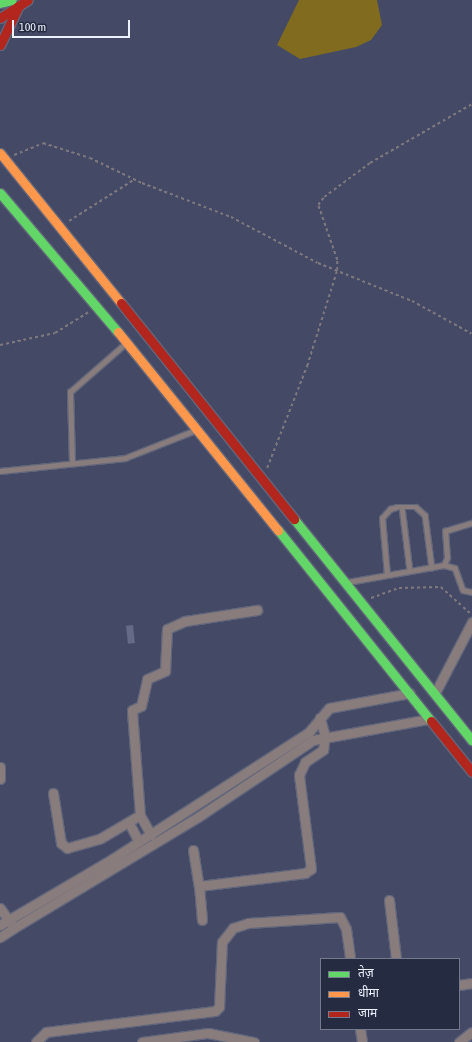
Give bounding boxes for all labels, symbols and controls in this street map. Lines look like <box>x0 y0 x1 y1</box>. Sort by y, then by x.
scale bar <box>14 12 132 38</box>
text: 100 m <box>19 20 46 34</box>
legend <box>320 958 460 1030</box>
text: तेज़ <box>358 966 374 980</box>
text: धीमा <box>358 986 379 1000</box>
text: जाम <box>358 1006 377 1020</box>

